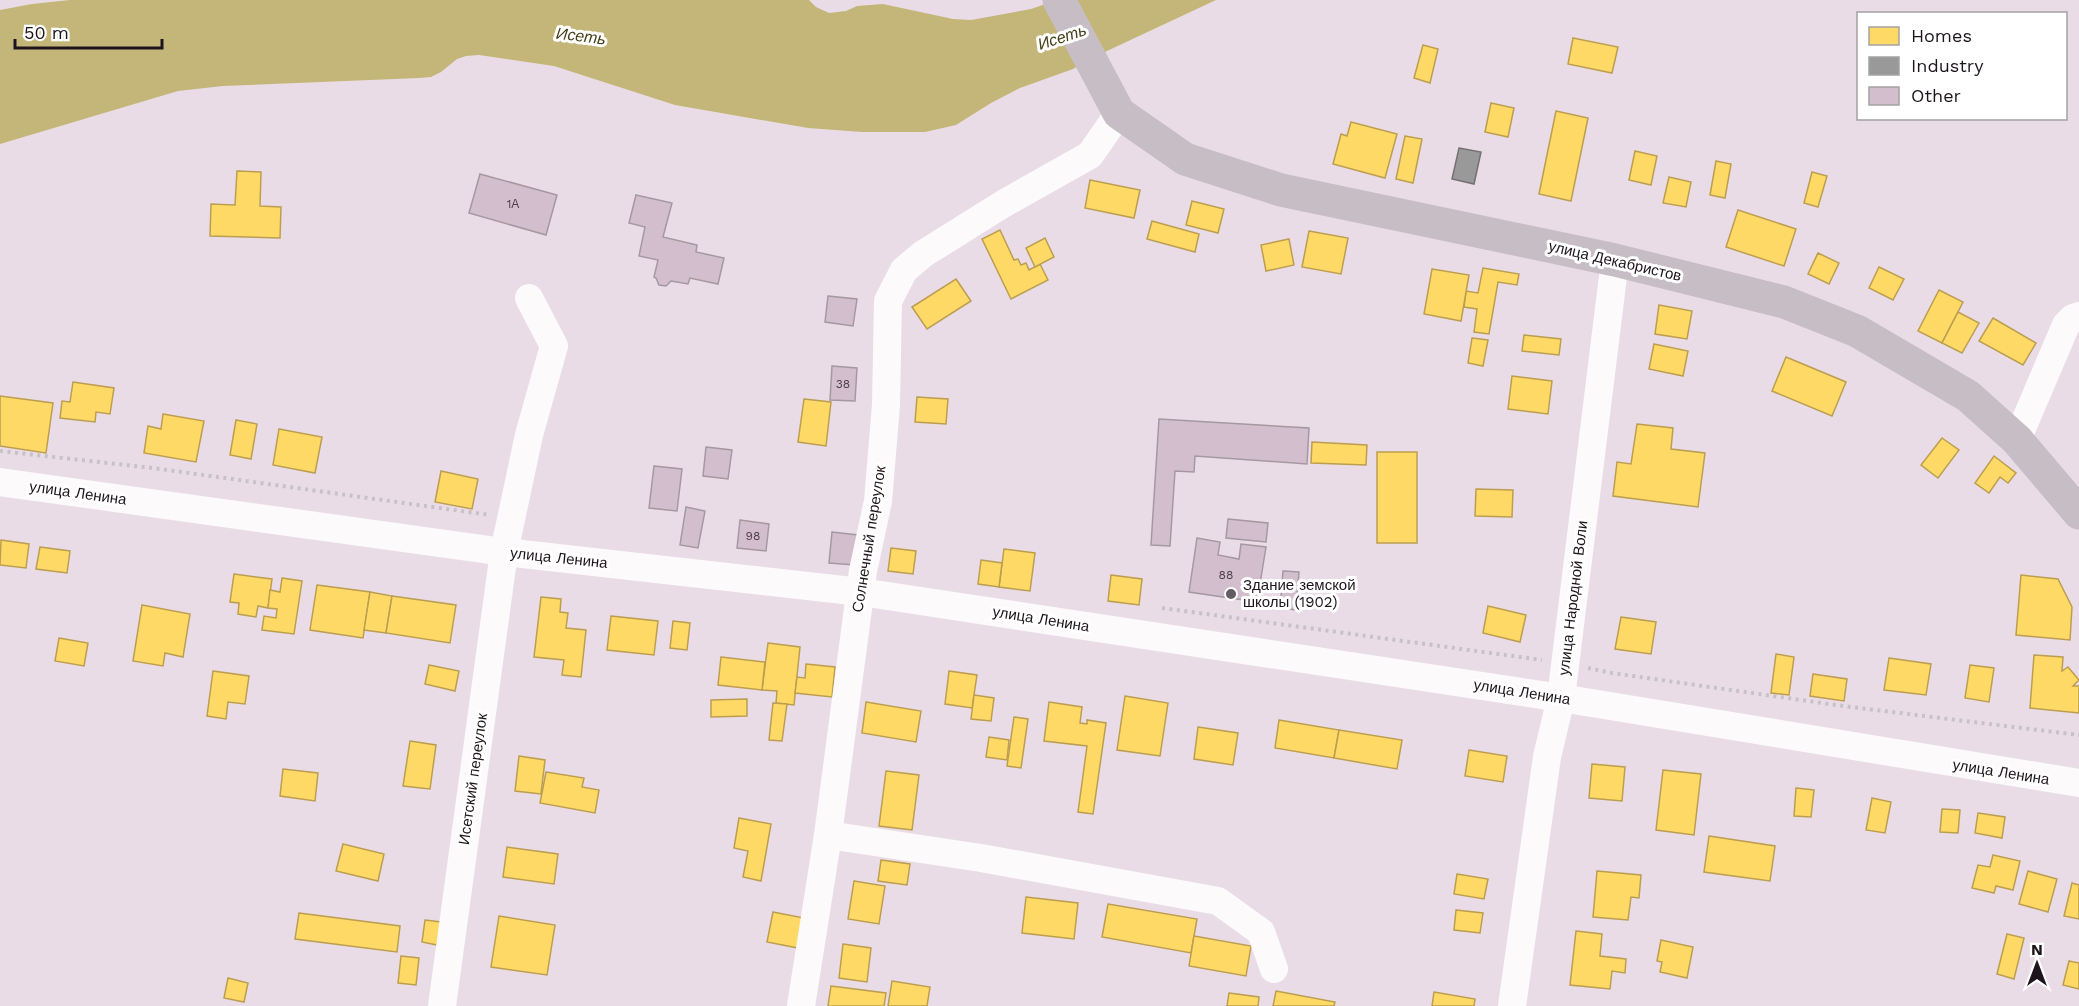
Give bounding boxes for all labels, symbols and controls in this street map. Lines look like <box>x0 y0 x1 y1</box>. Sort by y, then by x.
scale bar <box>15 12 162 50</box>
legend <box>1857 12 2067 120</box>
water label: Исеть <box>1035 20 1089 54</box>
text: 50 m <box>24 22 69 43</box>
water label: Исеть <box>555 24 607 48</box>
text: Homes <box>1911 25 1972 46</box>
text: Industry <box>1911 55 1984 76</box>
text: Other <box>1911 85 1961 106</box>
house number: 1А <box>507 197 519 211</box>
street label: улица Декабристов <box>1547 237 1683 285</box>
house number: 38 <box>836 377 850 391</box>
street label: Солнечный переулок <box>849 464 890 614</box>
street label: улица Ленина <box>28 477 128 509</box>
street label: улица Народной Воли <box>1555 520 1591 676</box>
house number: 98 <box>746 529 760 543</box>
street label: улица Ленина <box>509 544 609 572</box>
house number: 88 <box>1219 568 1233 582</box>
place label: Здание земской школы (1902) <box>1243 576 1356 611</box>
marker: Здание земской школы (1902) <box>1224 587 1238 601</box>
street label: улица Ленина <box>991 602 1091 636</box>
street label: улица Ленина <box>1472 675 1572 709</box>
street label: Исетский переулок <box>455 712 491 846</box>
street label: улица Ленина <box>1951 755 2051 789</box>
north arrow <box>2007 934 2067 994</box>
text: N <box>2031 940 2043 959</box>

